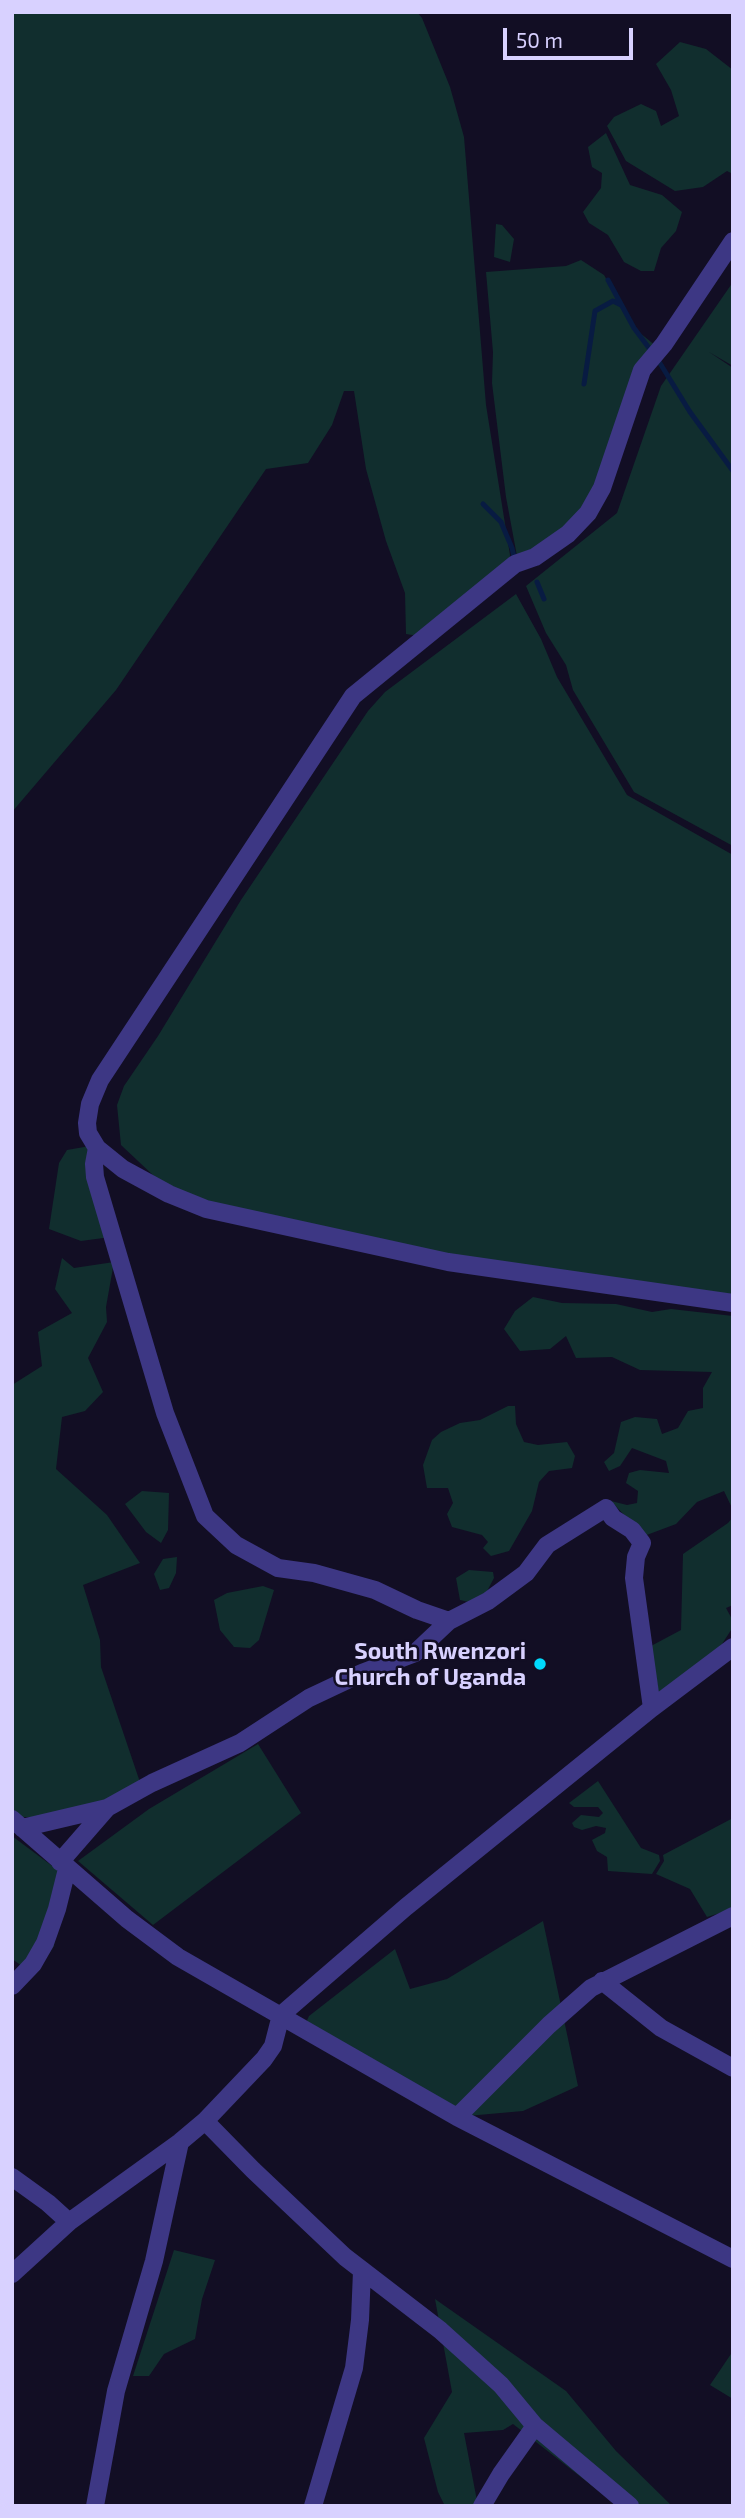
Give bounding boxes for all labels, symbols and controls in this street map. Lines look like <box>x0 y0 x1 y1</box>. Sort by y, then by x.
scale bar <box>507 14 636 58</box>
text: 50 m <box>516 27 563 52</box>
place label: South Rwenzori Church of Uganda <box>334 1637 526 1691</box>
marker: South Rwenzori Church of Uganda <box>532 1656 548 1672</box>

